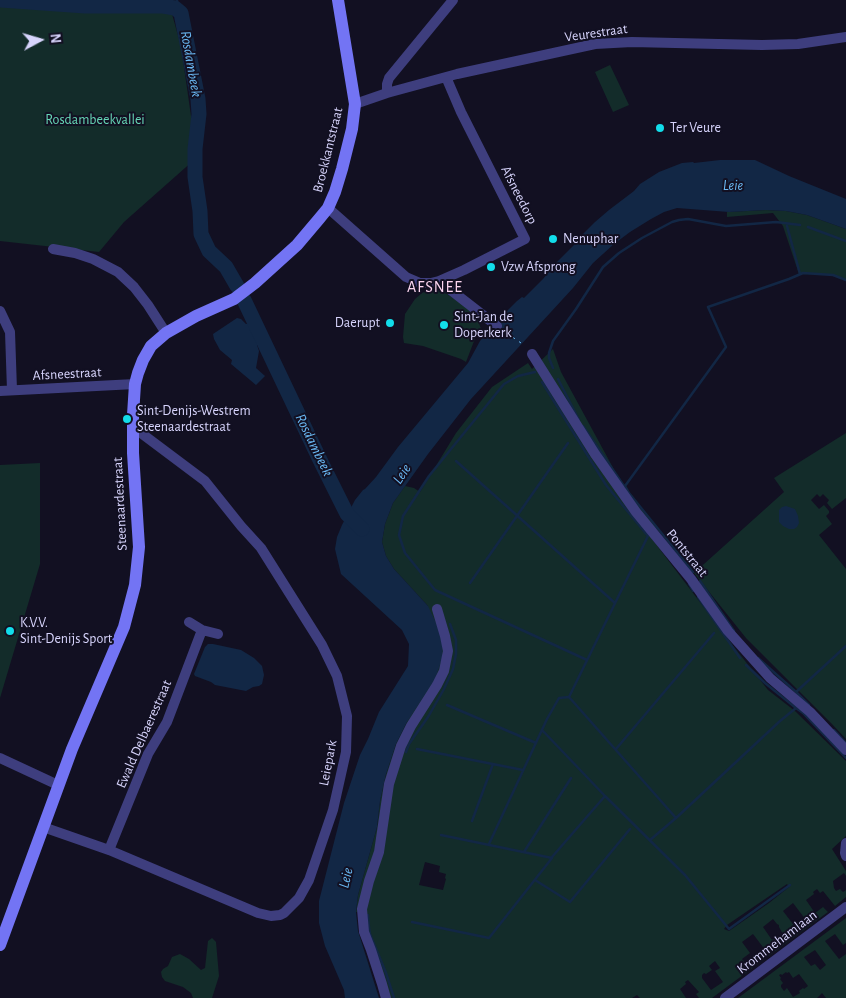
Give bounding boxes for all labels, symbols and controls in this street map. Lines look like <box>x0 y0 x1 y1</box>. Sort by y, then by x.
north arrow <box>15 15 65 65</box>
street label: Veurestraat <box>564 20 628 46</box>
water label: Rosdambeek <box>176 29 206 99</box>
text: N <box>47 33 62 44</box>
street label: Broekkantstraat <box>309 106 347 194</box>
park label: Rosdambeekvallei <box>45 112 145 128</box>
place label: Ter Veure <box>670 120 721 136</box>
marker: Ter Veure <box>654 122 666 134</box>
street label: Afsneedorp <box>497 163 541 227</box>
water label: Leie <box>723 176 743 194</box>
place label: Nenuphar <box>563 231 618 247</box>
marker: Nenuphar <box>547 233 559 245</box>
place label: Vzw Afsprong <box>501 259 576 275</box>
marker: Vzw Afsprong <box>485 261 497 273</box>
district label: AFSNEE <box>406 277 464 297</box>
place label: Sint-Jan de Doperkerk <box>454 309 513 342</box>
place label: Daerupt <box>335 315 380 331</box>
marker: Daerupt <box>384 317 396 329</box>
marker: Sint-Jan de Doperkerk <box>438 319 450 331</box>
street label: Afsneestraat <box>32 364 102 384</box>
place label: Sint-Denijs-Westrem Steenaardestraat <box>137 403 251 436</box>
water label: Rosdambeek <box>291 411 337 479</box>
marker: Sint-Denijs-Westrem Steenaardestraat <box>121 413 133 425</box>
street label: Steenaardestraat <box>109 457 131 551</box>
water label: Leie <box>389 461 415 487</box>
street label: Pontstraat <box>663 526 711 580</box>
place label: K.V.V. Sint-Denijs Sport <box>20 615 112 648</box>
marker: K.V.V. Sint-Denijs Sport <box>4 625 16 637</box>
street label: Ewald Delbaerestraat <box>113 677 175 791</box>
street label: Leiepark <box>315 739 341 787</box>
water label: Leie <box>335 866 357 890</box>
street label: Krommehamlaan <box>734 906 820 978</box>

